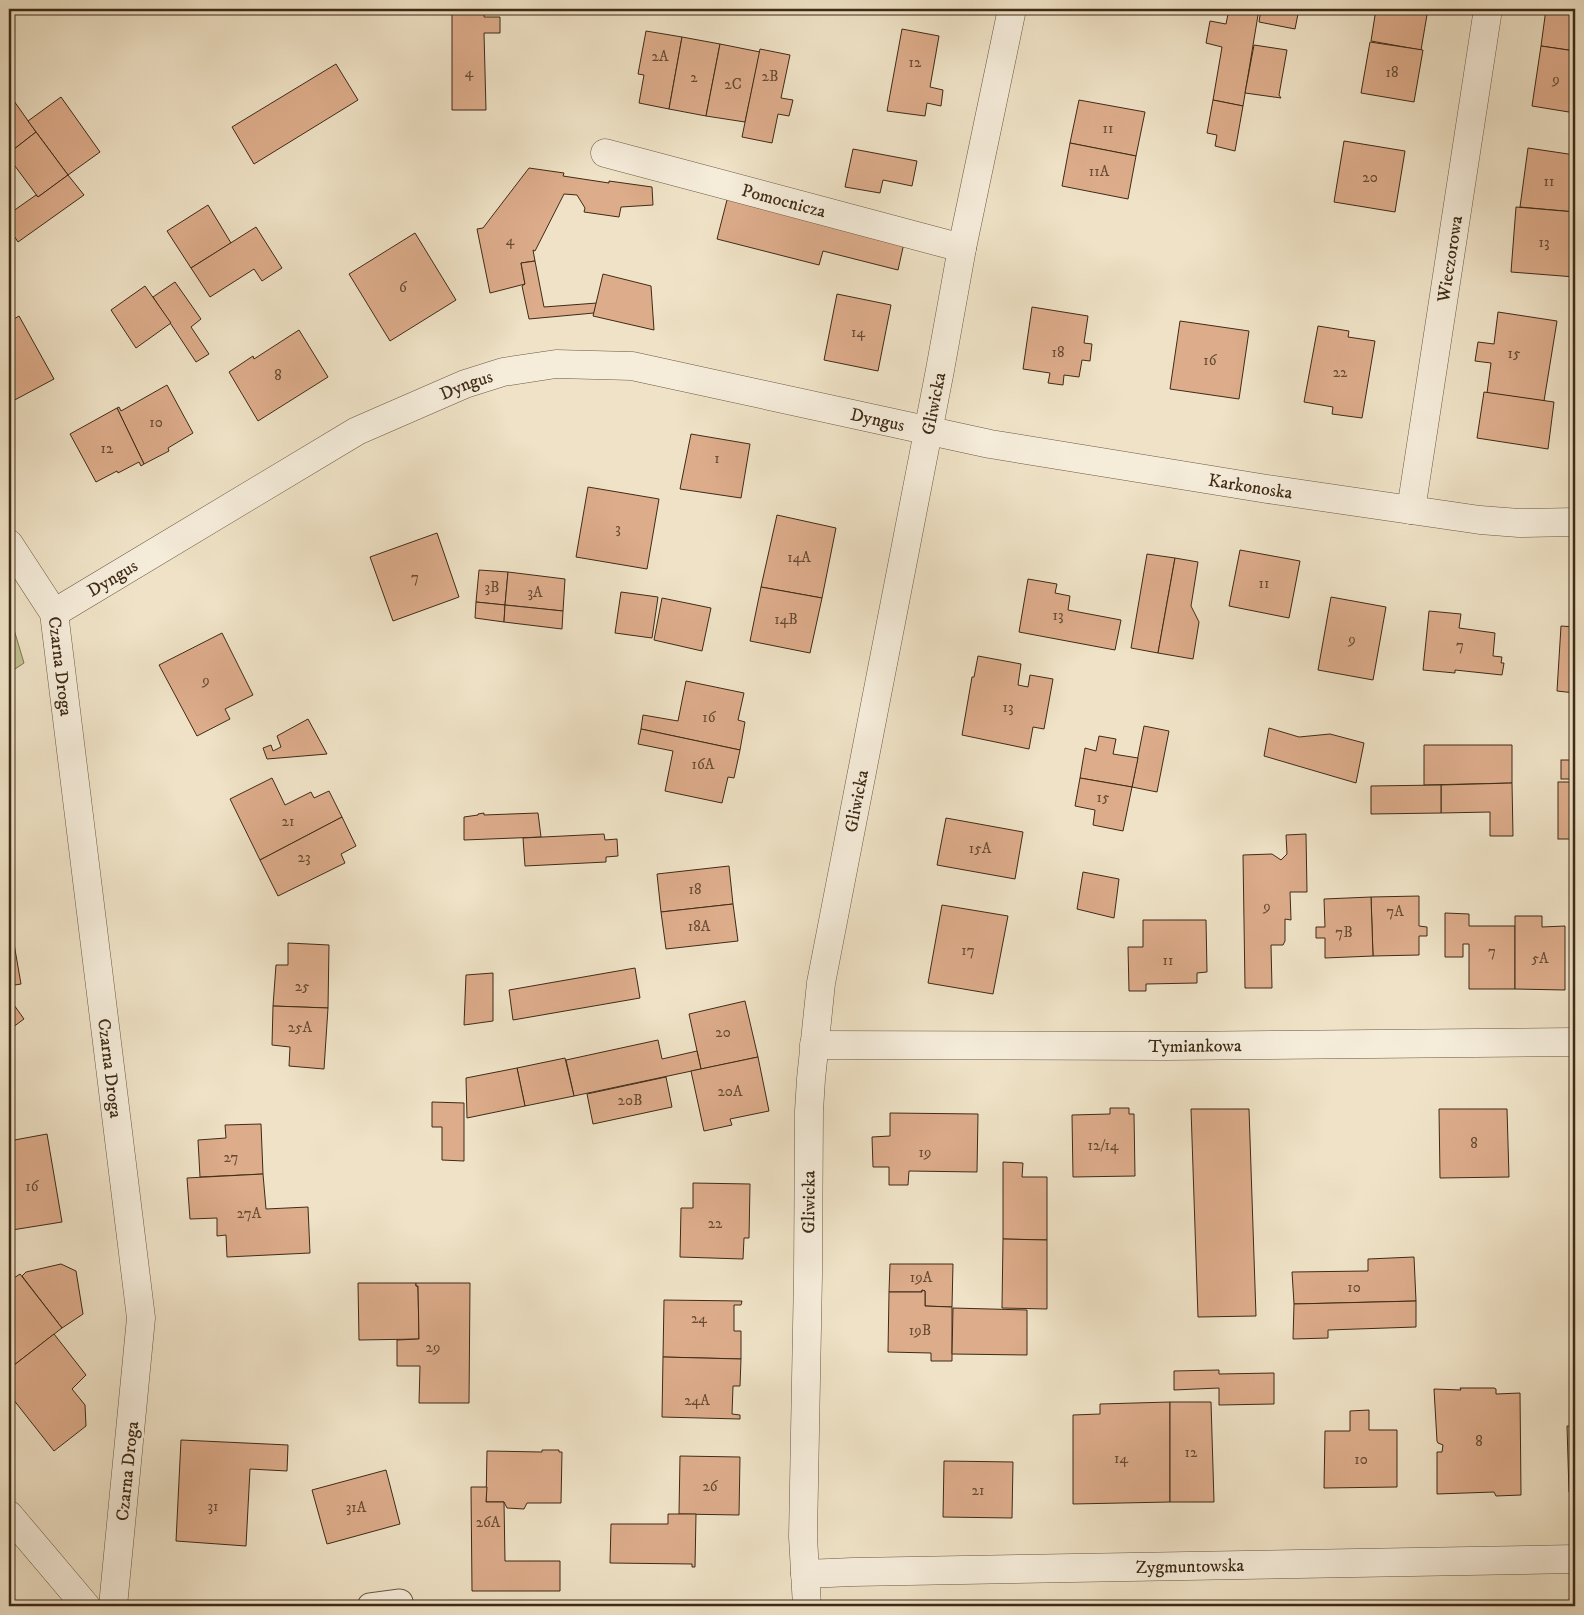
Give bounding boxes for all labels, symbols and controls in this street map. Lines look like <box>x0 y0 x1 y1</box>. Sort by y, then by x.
house number: 2A <box>652 47 669 66</box>
house number: 12 <box>909 53 922 72</box>
house number: 4 <box>465 63 474 82</box>
house number: 18 <box>1385 63 1399 82</box>
house number: 2B <box>762 67 778 86</box>
house number: 2 <box>690 68 698 87</box>
house number: 9 <box>1551 70 1560 89</box>
house number: 2C <box>724 75 742 94</box>
house number: 11 <box>1102 119 1114 138</box>
house number: 11A <box>1089 162 1110 181</box>
house number: 20 <box>1362 168 1378 187</box>
house number: 11 <box>1543 172 1555 191</box>
street label: Pomocnicza <box>739 180 828 223</box>
street label: Wieczorowa <box>1433 214 1468 305</box>
house number: 4 <box>506 231 515 250</box>
house number: 13 <box>1538 233 1550 252</box>
house number: 6 <box>399 278 408 297</box>
house number: 14 <box>851 323 865 342</box>
house number: 18 <box>1051 343 1065 362</box>
house number: 15 <box>1508 344 1521 363</box>
house number: 16 <box>1203 351 1218 370</box>
house number: 22 <box>1333 363 1348 382</box>
house number: 8 <box>274 366 282 385</box>
street label: Dyngus <box>437 366 495 406</box>
street label: Gliwicka <box>918 370 951 437</box>
street label: Dyngus <box>848 404 906 437</box>
house number: 10 <box>149 413 163 432</box>
house number: 12 <box>101 439 114 458</box>
house number: 1 <box>714 449 720 468</box>
street label: Karkonoska <box>1207 470 1294 505</box>
house number: 3 <box>615 519 621 538</box>
house number: 14A <box>787 548 811 567</box>
street label: Dyngus <box>84 555 142 602</box>
house number: 7 <box>411 568 419 587</box>
house number: 11 <box>1258 574 1270 593</box>
house number: 3B <box>484 578 500 597</box>
house number: 3A <box>527 583 543 602</box>
house number: 13 <box>1052 606 1064 625</box>
house number: 14B <box>774 610 798 629</box>
street label: Czarna Droga <box>43 615 77 718</box>
house number: 9 <box>1347 630 1356 649</box>
house number: 7 <box>1456 636 1464 655</box>
house number: 9 <box>201 671 210 690</box>
house number: 13 <box>1002 698 1014 717</box>
house number: 16 <box>702 708 717 727</box>
house number: 16A <box>692 755 715 774</box>
street label: Gliwicka <box>840 768 874 834</box>
house number: 15 <box>1097 788 1110 807</box>
house number: 21 <box>282 812 294 831</box>
house number: 15A <box>969 839 992 858</box>
house number: 23 <box>298 848 310 867</box>
house number: 18 <box>688 880 702 899</box>
house number: 9 <box>1262 897 1271 916</box>
house number: 7A <box>1386 902 1404 921</box>
house number: 18A <box>688 917 711 936</box>
house number: 7B <box>1335 923 1353 942</box>
house number: 17 <box>961 941 975 960</box>
house number: 7 <box>1488 942 1496 961</box>
house number: 5A <box>1531 949 1549 968</box>
house number: 11 <box>1162 951 1174 970</box>
house number: 25 <box>295 977 310 996</box>
street label: Czarna Droga <box>92 1017 126 1120</box>
house number: 25A <box>288 1018 313 1037</box>
house number: 20 <box>715 1023 731 1042</box>
street label: Tymiankowa <box>1148 1035 1242 1058</box>
house number: 20A <box>718 1082 743 1101</box>
house number: 20B <box>618 1091 642 1110</box>
house number: 8 <box>1470 1134 1478 1153</box>
house number: 12/14 <box>1087 1136 1119 1155</box>
house number: 19 <box>919 1143 931 1162</box>
house number: 27 <box>224 1148 239 1167</box>
street label: Gliwicka <box>798 1170 821 1234</box>
house number: 16 <box>25 1177 40 1196</box>
house number: 27A <box>237 1204 262 1223</box>
house number: 22 <box>708 1214 723 1233</box>
house number: 19A <box>910 1268 933 1287</box>
house number: 10 <box>1347 1278 1361 1297</box>
house number: 24 <box>691 1309 707 1328</box>
house number: 19B <box>909 1321 931 1340</box>
house number: 29 <box>426 1338 440 1357</box>
house number: 24A <box>684 1391 710 1410</box>
street label: Czarna Droga <box>112 1420 144 1522</box>
house number: 8 <box>1475 1432 1483 1451</box>
house number: 12 <box>1185 1443 1198 1462</box>
house number: 14 <box>1114 1449 1128 1468</box>
house number: 10 <box>1354 1450 1368 1469</box>
house number: 26 <box>702 1477 719 1496</box>
house number: 21 <box>972 1481 984 1500</box>
house number: 31 <box>207 1497 219 1516</box>
house number: 31A <box>346 1498 367 1517</box>
house number: 26A <box>476 1513 501 1532</box>
street label: Zygmuntowska <box>1135 1555 1245 1579</box>

